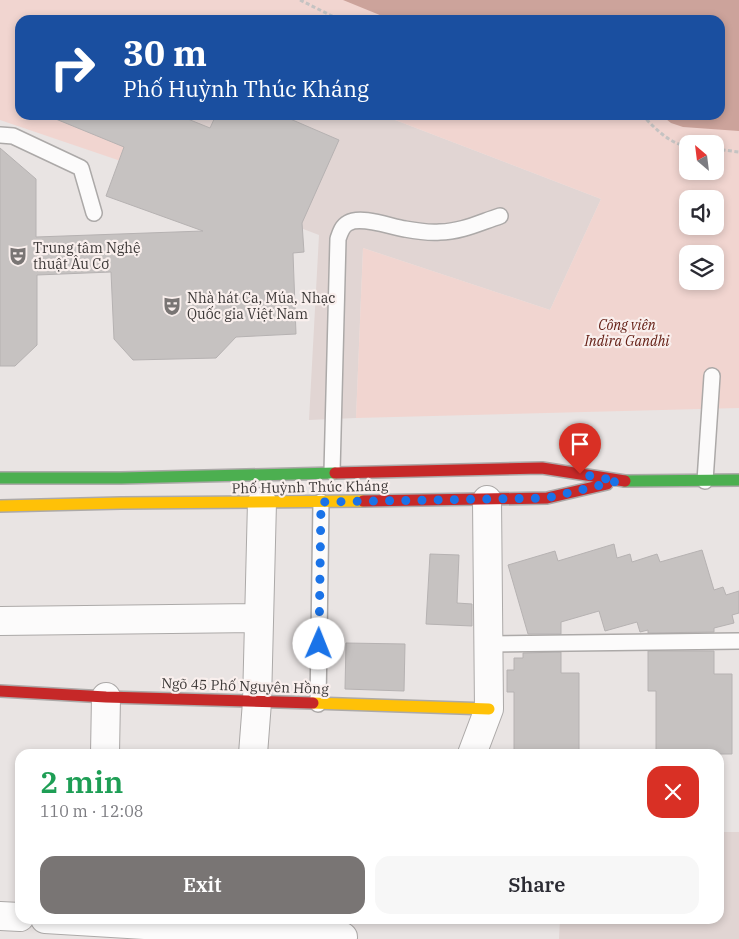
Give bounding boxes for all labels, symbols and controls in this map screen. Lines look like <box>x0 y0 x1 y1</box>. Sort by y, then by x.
text: 30 m <box>123 30 207 76</box>
icon: right <box>40 35 105 100</box>
text: Phố Huỳnh Thúc Kháng <box>123 74 369 103</box>
north arrow <box>679 135 724 180</box>
map controls <box>679 135 724 290</box>
button: sound <box>679 190 724 235</box>
place label: Trung tâm Nghệ thuật Âu Cơ <box>33 239 141 273</box>
theatre icon: Trung tâm Nghệ thuật Âu Cơ <box>7 245 29 267</box>
button: layers <box>679 245 724 290</box>
place label: Nhà hát Ca, Múa, Nhạc Quốc gia Việt Nam <box>187 289 336 323</box>
theatre icon: Nhà hát Ca, Múa, Nhạc Quốc gia Việt Nam <box>161 295 183 317</box>
park label: Công viên Indira Gandhi <box>583 316 670 350</box>
pin <box>559 423 601 474</box>
icon: arrive <box>566 430 594 458</box>
street label: Phố Huỳnh Thúc Kháng <box>232 477 389 497</box>
position arrow <box>292 617 344 669</box>
street label: Ngõ 45 Phố Nguyên Hồng <box>161 674 329 698</box>
text: 2 min <box>40 762 123 801</box>
button: close <box>647 766 699 818</box>
text: 110 m · 12:08 <box>40 801 143 821</box>
button: Exit <box>40 856 365 914</box>
button: Share <box>375 856 699 914</box>

